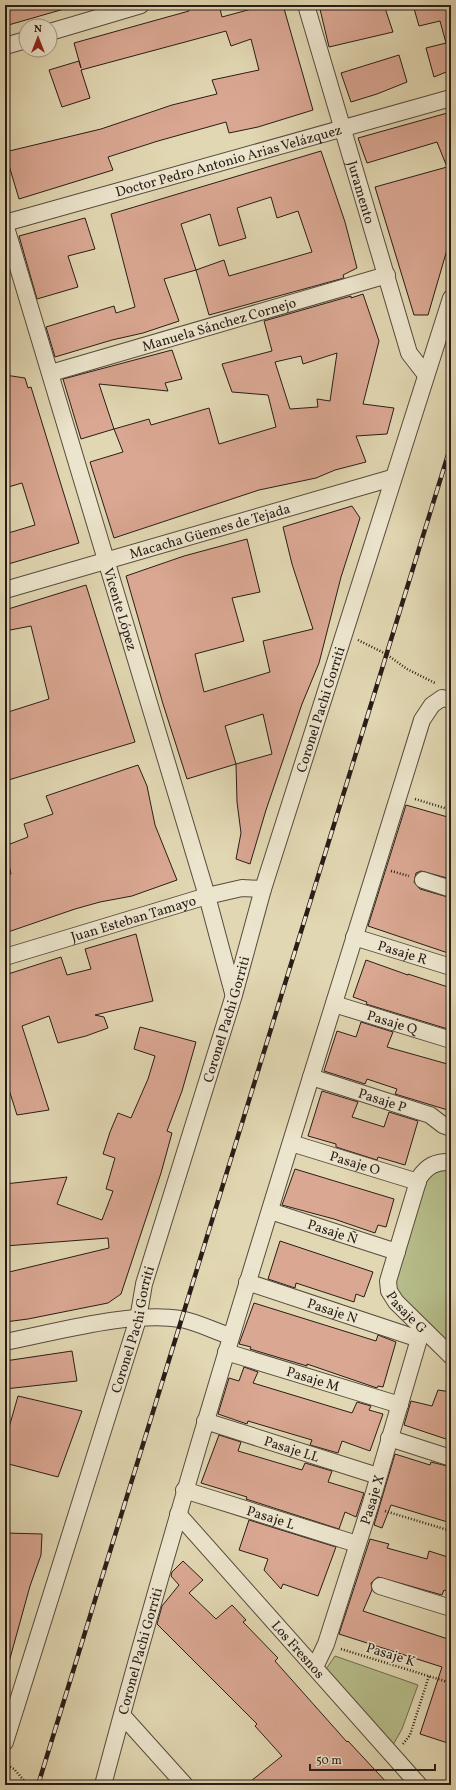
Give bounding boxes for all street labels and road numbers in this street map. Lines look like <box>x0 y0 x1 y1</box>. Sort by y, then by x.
street label: Doctor Pedro Antonio Arias Velázquez <box>113 121 344 203</box>
street label: Juramento <box>342 159 378 226</box>
street label: Manuela Sánchez Cornejo <box>140 294 299 357</box>
street label: Macacha Güemes de Tejada <box>127 500 293 565</box>
street label: Vicente López <box>98 566 141 653</box>
street label: Coronel Pachi Gorriti <box>293 644 351 775</box>
street label: Juan Esteban Tamayo <box>69 892 199 948</box>
street label: Pasaje R <box>375 937 430 970</box>
street label: Coronel Pachi Gorriti <box>199 954 255 1085</box>
street label: Pasaje Q <box>364 1007 420 1040</box>
street label: Pasaje P <box>355 1085 409 1118</box>
street label: Pasaje O <box>327 1147 382 1181</box>
street label: Pasaje Ñ <box>305 1216 360 1250</box>
street label: Coronel Pachi Gorriti <box>107 1264 160 1396</box>
street label: Pasaje G <box>381 1288 430 1338</box>
street label: Pasaje N <box>304 1295 360 1329</box>
street label: Pasaje M <box>284 1363 341 1397</box>
street label: Pasaje LL <box>261 1432 322 1468</box>
street label: Pasaje X <box>357 1473 390 1527</box>
street label: Pasaje L <box>244 1502 297 1535</box>
street label: Coronel Pachi Gorriti <box>114 1586 168 1717</box>
street label: Los Fresnos <box>266 1617 328 1683</box>
street label: Pasaje K <box>363 1639 418 1672</box>

